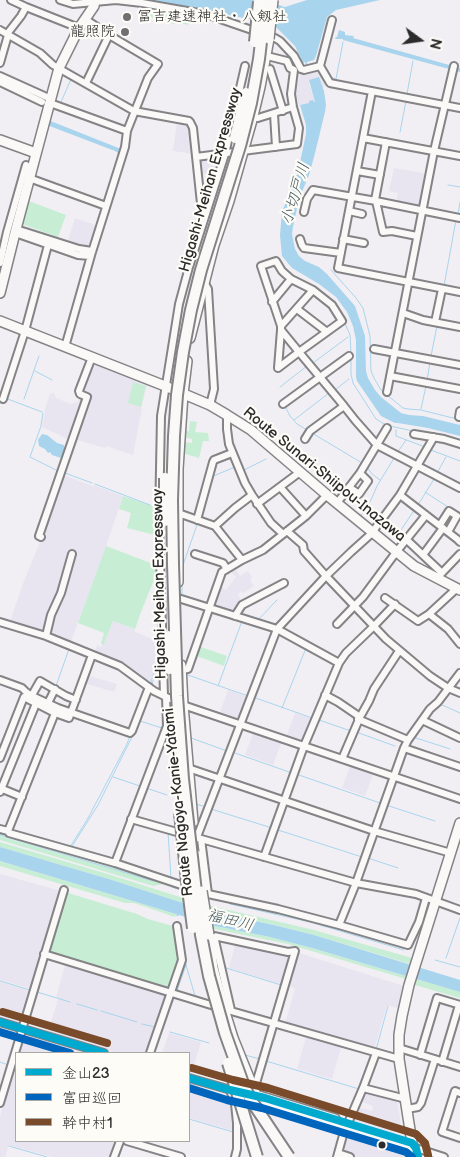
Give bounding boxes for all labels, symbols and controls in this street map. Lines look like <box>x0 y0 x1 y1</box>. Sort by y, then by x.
place label: 冨吉建速神社・八剱社 <box>137 8 287 26</box>
marker: 冨吉建速神社・八剱社 <box>121 11 133 23</box>
north arrow <box>395 15 445 65</box>
place label: 龍照院 <box>70 23 115 41</box>
marker: 龍照院 <box>119 26 131 38</box>
text: N <box>426 37 445 51</box>
street label: Higashi-Meihan Expressway <box>176 86 246 274</box>
water label: 小切戸川 <box>277 161 315 227</box>
street label: Route Sunari-Shiipou-Inazawa <box>239 404 409 546</box>
street label: Higashi-Meihan Expressway <box>149 489 171 679</box>
street label: Route Nagoya-Kanie-Yatomi <box>160 707 198 897</box>
water label: 福田川 <box>204 906 256 936</box>
legend <box>15 1052 190 1142</box>
text: 金山23 <box>62 1064 110 1083</box>
text: 富田巡回 <box>62 1089 122 1108</box>
text: 幹中村1 <box>62 1114 113 1133</box>
unlabelled marker <box>377 1140 387 1150</box>

